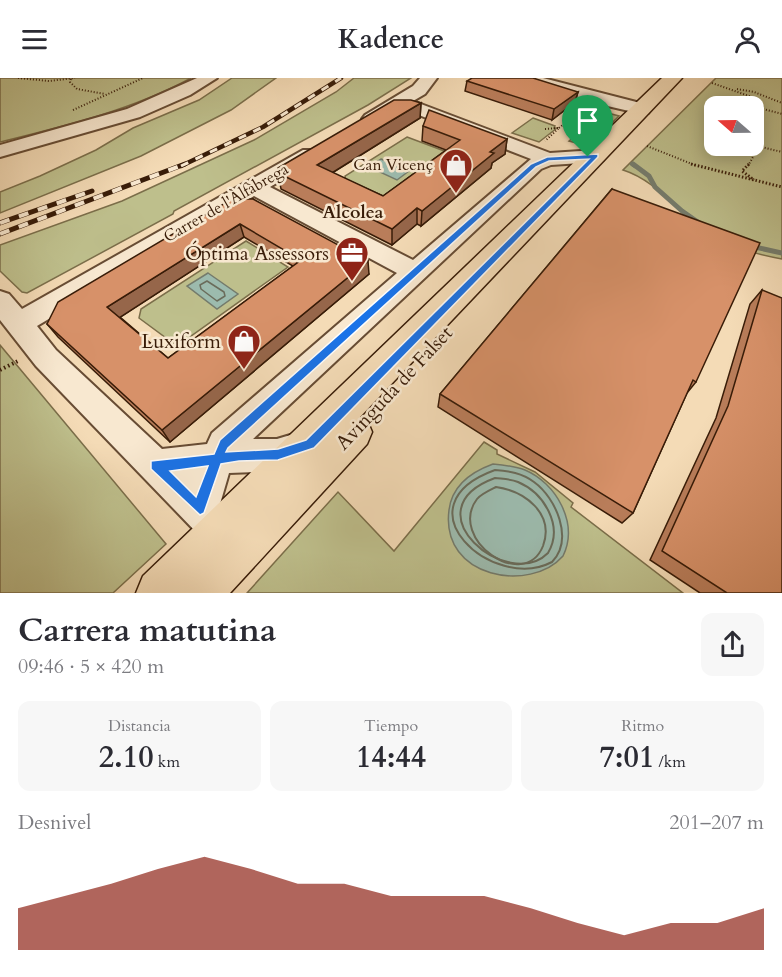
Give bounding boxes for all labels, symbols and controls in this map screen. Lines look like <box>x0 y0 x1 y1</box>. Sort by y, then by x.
text: Kadence <box>338 21 444 58</box>
icon: menu <box>18 23 51 56</box>
icon: person <box>731 23 764 56</box>
pin <box>562 95 613 157</box>
north arrow <box>704 96 764 156</box>
map controls <box>704 96 764 156</box>
icon: arrive <box>571 104 604 137</box>
shop icon: Can Vicenç <box>438 147 474 194</box>
place label: Can Vicenç <box>353 154 433 176</box>
street label: Carrer de l'Àlfàbrega <box>160 158 293 248</box>
district label: Alcolea <box>322 200 384 225</box>
office icon: Óptima Assessors <box>334 235 370 282</box>
place label: Óptima Assessors <box>185 240 329 267</box>
street label: Avinguda de Falset <box>329 320 459 456</box>
shop icon: Luxiform <box>226 323 262 370</box>
place label: Luxiform <box>141 328 221 355</box>
text: Carrera matutina <box>18 608 276 653</box>
button: share <box>701 613 764 676</box>
text: 09:46 · 5 × 420 m <box>18 653 164 680</box>
text: Distancia <box>108 715 171 737</box>
text: Tiempo <box>364 715 418 737</box>
text: Ritmo <box>621 715 664 737</box>
text: 2.10 <box>99 737 154 778</box>
text: 14:44 <box>356 737 426 778</box>
text: 7:01 <box>599 737 654 778</box>
text: km <box>154 751 180 773</box>
text: /km <box>654 751 686 773</box>
text: Desnivel <box>18 809 91 836</box>
text: 201–207 m <box>669 809 764 836</box>

